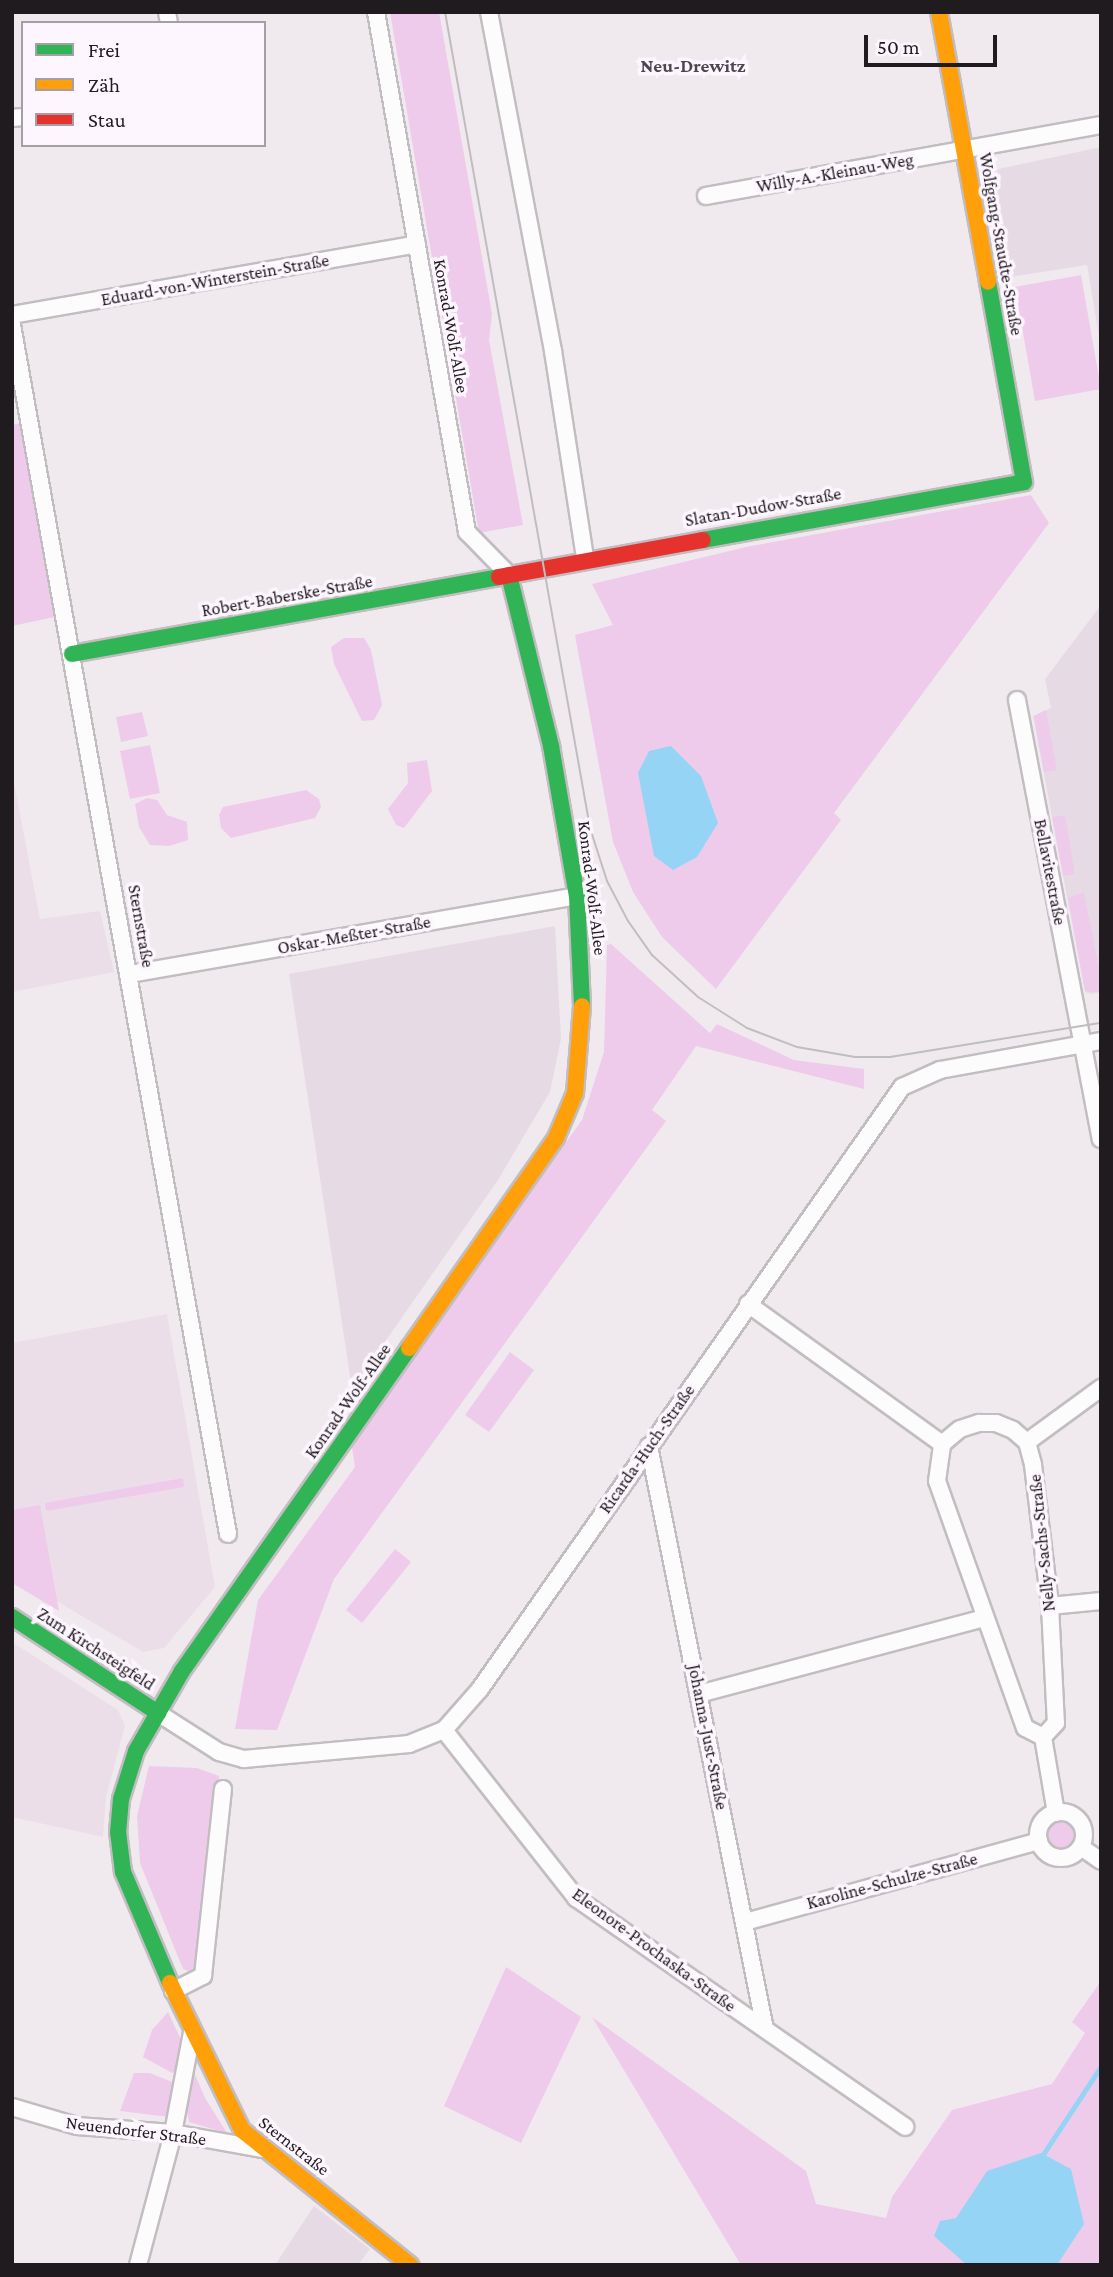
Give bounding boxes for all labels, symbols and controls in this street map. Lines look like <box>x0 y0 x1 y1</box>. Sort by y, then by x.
legend <box>21 21 266 147</box>
scale bar <box>868 21 1001 65</box>
text: 50 m <box>877 35 920 59</box>
text: Frei <box>88 38 120 62</box>
district label: Neu-Drewitz <box>641 55 745 77</box>
text: Zäh <box>88 73 120 97</box>
text: Stau <box>88 108 126 132</box>
street label: Willy-A.-Kleinau-Weg <box>755 149 915 197</box>
street label: Wolfgang-Staudte-Straße <box>974 151 1028 337</box>
street label: Eduard-von-Winterstein-Straße <box>99 249 331 311</box>
street label: Konrad-Wolf-Allee <box>429 257 473 395</box>
street label: Slatan-Dudow-Straße <box>683 483 843 531</box>
street label: Robert-Baberske-Straße <box>200 570 374 622</box>
street label: Bellavitestraße <box>1029 817 1071 927</box>
street label: Konrad-Wolf-Allee <box>573 819 611 957</box>
street label: Sternstraße <box>123 883 159 969</box>
street label: Oskar-Meßter-Straße <box>276 911 432 959</box>
street label: Konrad-Wolf-Allee <box>300 1339 396 1463</box>
street label: Ricarda-Huch-Straße <box>594 1380 700 1518</box>
street label: Nelly-Sachs-Straße <box>1024 1473 1060 1613</box>
street label: Zum Kirchsteigfeld <box>33 1603 159 1695</box>
street label: Johanna-Just-Straße <box>683 1662 733 1812</box>
street label: Karoline-Schulze-Straße <box>804 1848 980 1914</box>
street label: Eleonore-Prochaska-Straße <box>568 1883 740 2017</box>
street label: Neuendorfer Straße <box>65 2112 207 2150</box>
street label: Sternstraße <box>254 2112 334 2180</box>

